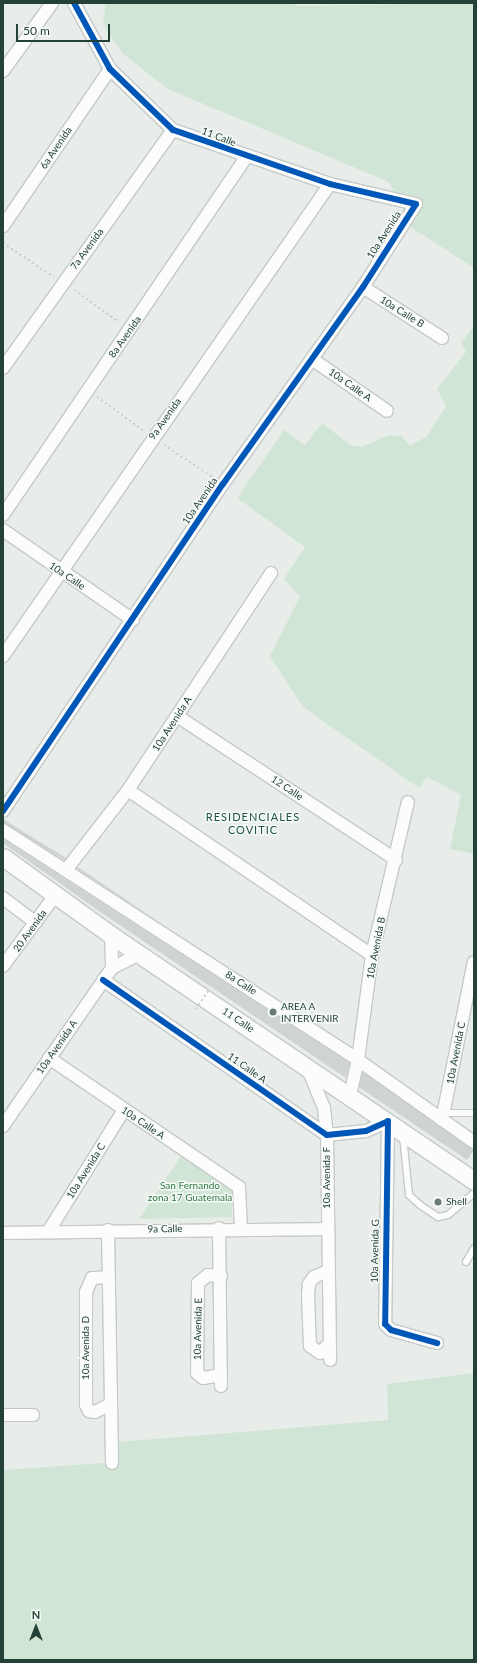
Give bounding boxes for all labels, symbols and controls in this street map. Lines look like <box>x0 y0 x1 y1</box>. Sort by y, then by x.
scale bar <box>18 16 112 42</box>
text: 50 m <box>23 23 50 38</box>
street label: 6a Avenida <box>37 125 75 171</box>
street label: 11 Calle <box>200 125 238 149</box>
street label: 10a Avenida <box>364 209 404 261</box>
street label: 7a Avenida <box>68 226 106 272</box>
street label: 10a Calle B <box>378 294 426 330</box>
street label: 8a Avenida <box>106 314 144 360</box>
street label: 10a Calle A <box>326 366 374 404</box>
street label: 9a Avenida <box>146 396 184 442</box>
street label: 10a Avenida <box>180 475 220 527</box>
street label: 10a Calle <box>47 560 87 592</box>
street label: 10a Avenida A <box>150 694 194 754</box>
street label: 12 Calle <box>269 773 305 803</box>
district label: RESIDENCIALES COVITIC <box>206 811 300 837</box>
street label: 20 Avenida <box>11 907 49 955</box>
street label: 10a Avenida B <box>364 916 388 980</box>
street label: 8a Calle <box>223 968 259 998</box>
place label: AREA A INTERVENIR <box>281 1000 338 1024</box>
street label: 11 Calle <box>220 1005 256 1035</box>
marker: AREA A INTERVENIR <box>268 1007 278 1017</box>
street label: 10a Avenida A <box>34 1017 80 1077</box>
street label: 10a Avenida C <box>444 1021 468 1085</box>
street label: 11 Calle A <box>225 1050 269 1086</box>
street label: 10a Calle A <box>119 1104 167 1142</box>
street label: 10a Avenida C <box>64 1141 108 1201</box>
street label: 10a Avenida F <box>321 1147 333 1209</box>
park label: San Fernando zona 17 Guatemala <box>148 1179 232 1202</box>
place label: Shell <box>446 1196 467 1208</box>
marker: Shell <box>433 1197 443 1207</box>
street label: 10a Avenida G <box>368 1219 382 1283</box>
street label: 9a Calle <box>147 1223 183 1235</box>
street label: 10a Avenida E <box>191 1298 205 1360</box>
street label: 10a Avenida D <box>80 1316 92 1380</box>
north arrow <box>16 1607 56 1647</box>
text: N <box>32 1608 40 1621</box>

